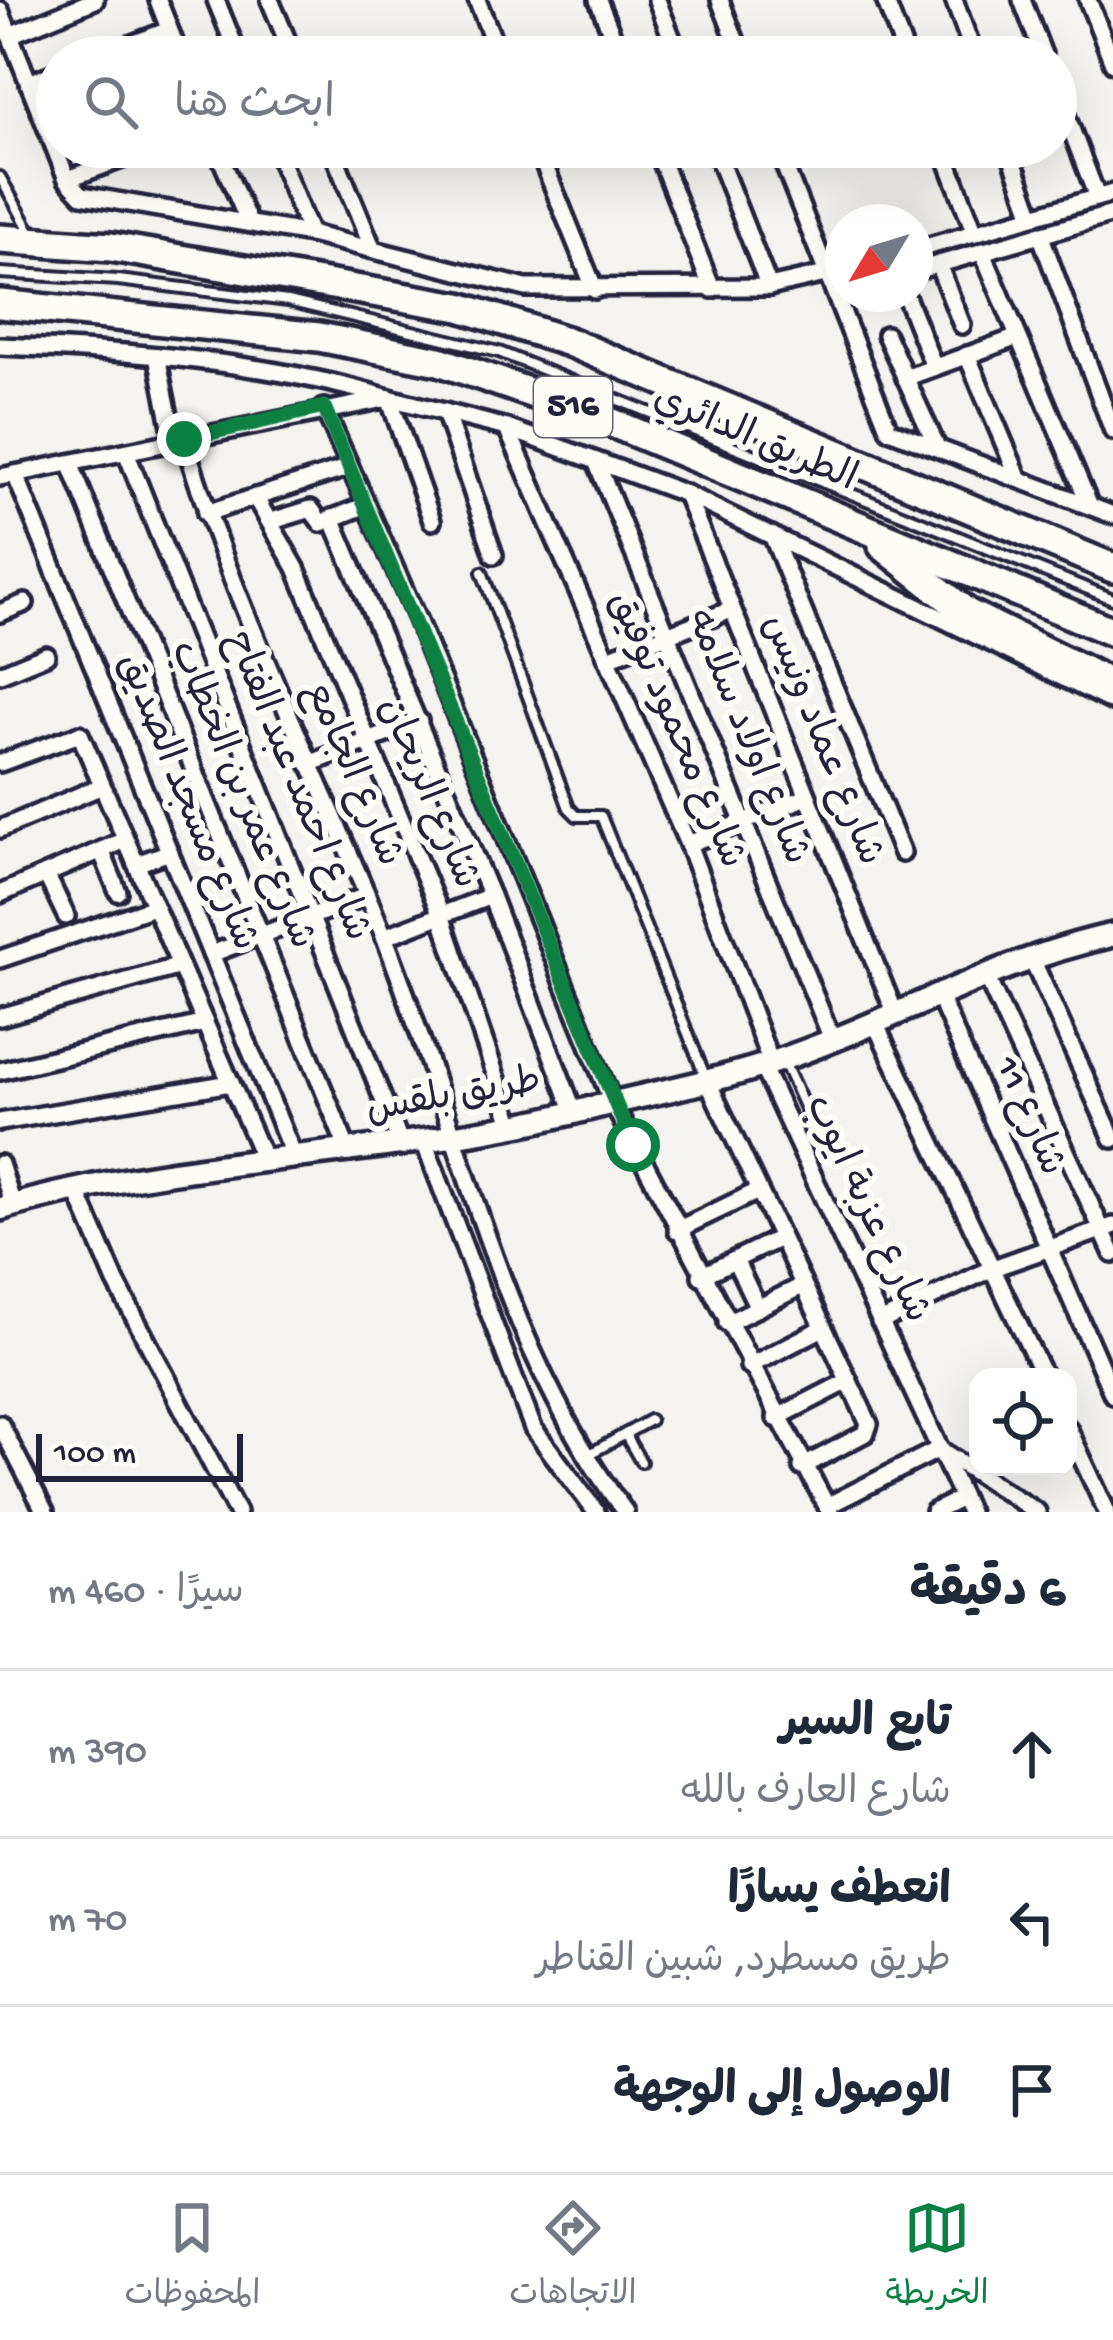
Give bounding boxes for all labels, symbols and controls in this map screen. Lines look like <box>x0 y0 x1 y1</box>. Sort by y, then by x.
search box <box>36 36 1077 168</box>
icon: search <box>78 69 144 135</box>
text: ابحث هنا <box>174 80 335 133</box>
north arrow <box>825 204 933 312</box>
road number: 516 <box>534 377 612 437</box>
street label: الطريق الدائري <box>645 378 863 504</box>
route end <box>157 412 211 466</box>
street label: شارع محمود توفيق <box>595 586 753 876</box>
street label: شارع اولاد سلامه <box>673 604 817 872</box>
street label: شارع عماد ونيس <box>749 609 891 873</box>
street label: شارع احمد عبد الفتاح <box>212 625 378 949</box>
street label: شارع عمر بن الخطاب <box>157 635 323 957</box>
street label: شارع مسجد الصديق <box>104 648 266 958</box>
street label: شارع الجامع <box>292 676 410 874</box>
street label: شارع الريحان <box>365 691 487 897</box>
street label: شارع 11 <box>981 1049 1073 1184</box>
street label: طريق بلقس <box>363 1060 545 1136</box>
street label: شارع عزبة ايوب <box>792 1089 938 1331</box>
route start <box>606 1118 660 1172</box>
map controls <box>969 1368 1077 1476</box>
button: locate <box>969 1368 1077 1476</box>
scale bar <box>36 1428 243 1481</box>
text: 100 m <box>54 1436 136 1474</box>
text: 6 دقيقة <box>909 1565 1065 1625</box>
text: سيرًا · 460 m <box>48 1571 244 1617</box>
text: تابع السير <box>780 1699 951 1752</box>
icon: ahead <box>999 1721 1065 1787</box>
text: 390 m <box>48 1731 147 1777</box>
text: شارع العارف بالله <box>681 1772 951 1818</box>
text: انعطف يسارًا <box>728 1867 951 1920</box>
icon: left <box>999 1889 1065 1955</box>
text: 70 m <box>48 1899 127 1945</box>
text: طريق مسطرد, شبين القناطر <box>536 1940 951 1986</box>
icon: arrive <box>999 2057 1065 2123</box>
text: الوصول إلى الوجهة <box>613 2067 951 2120</box>
tab: المحفوظات <box>124 2195 260 2321</box>
tab: الاتجاهات <box>509 2195 637 2321</box>
tab: الخريطة <box>886 2195 989 2321</box>

